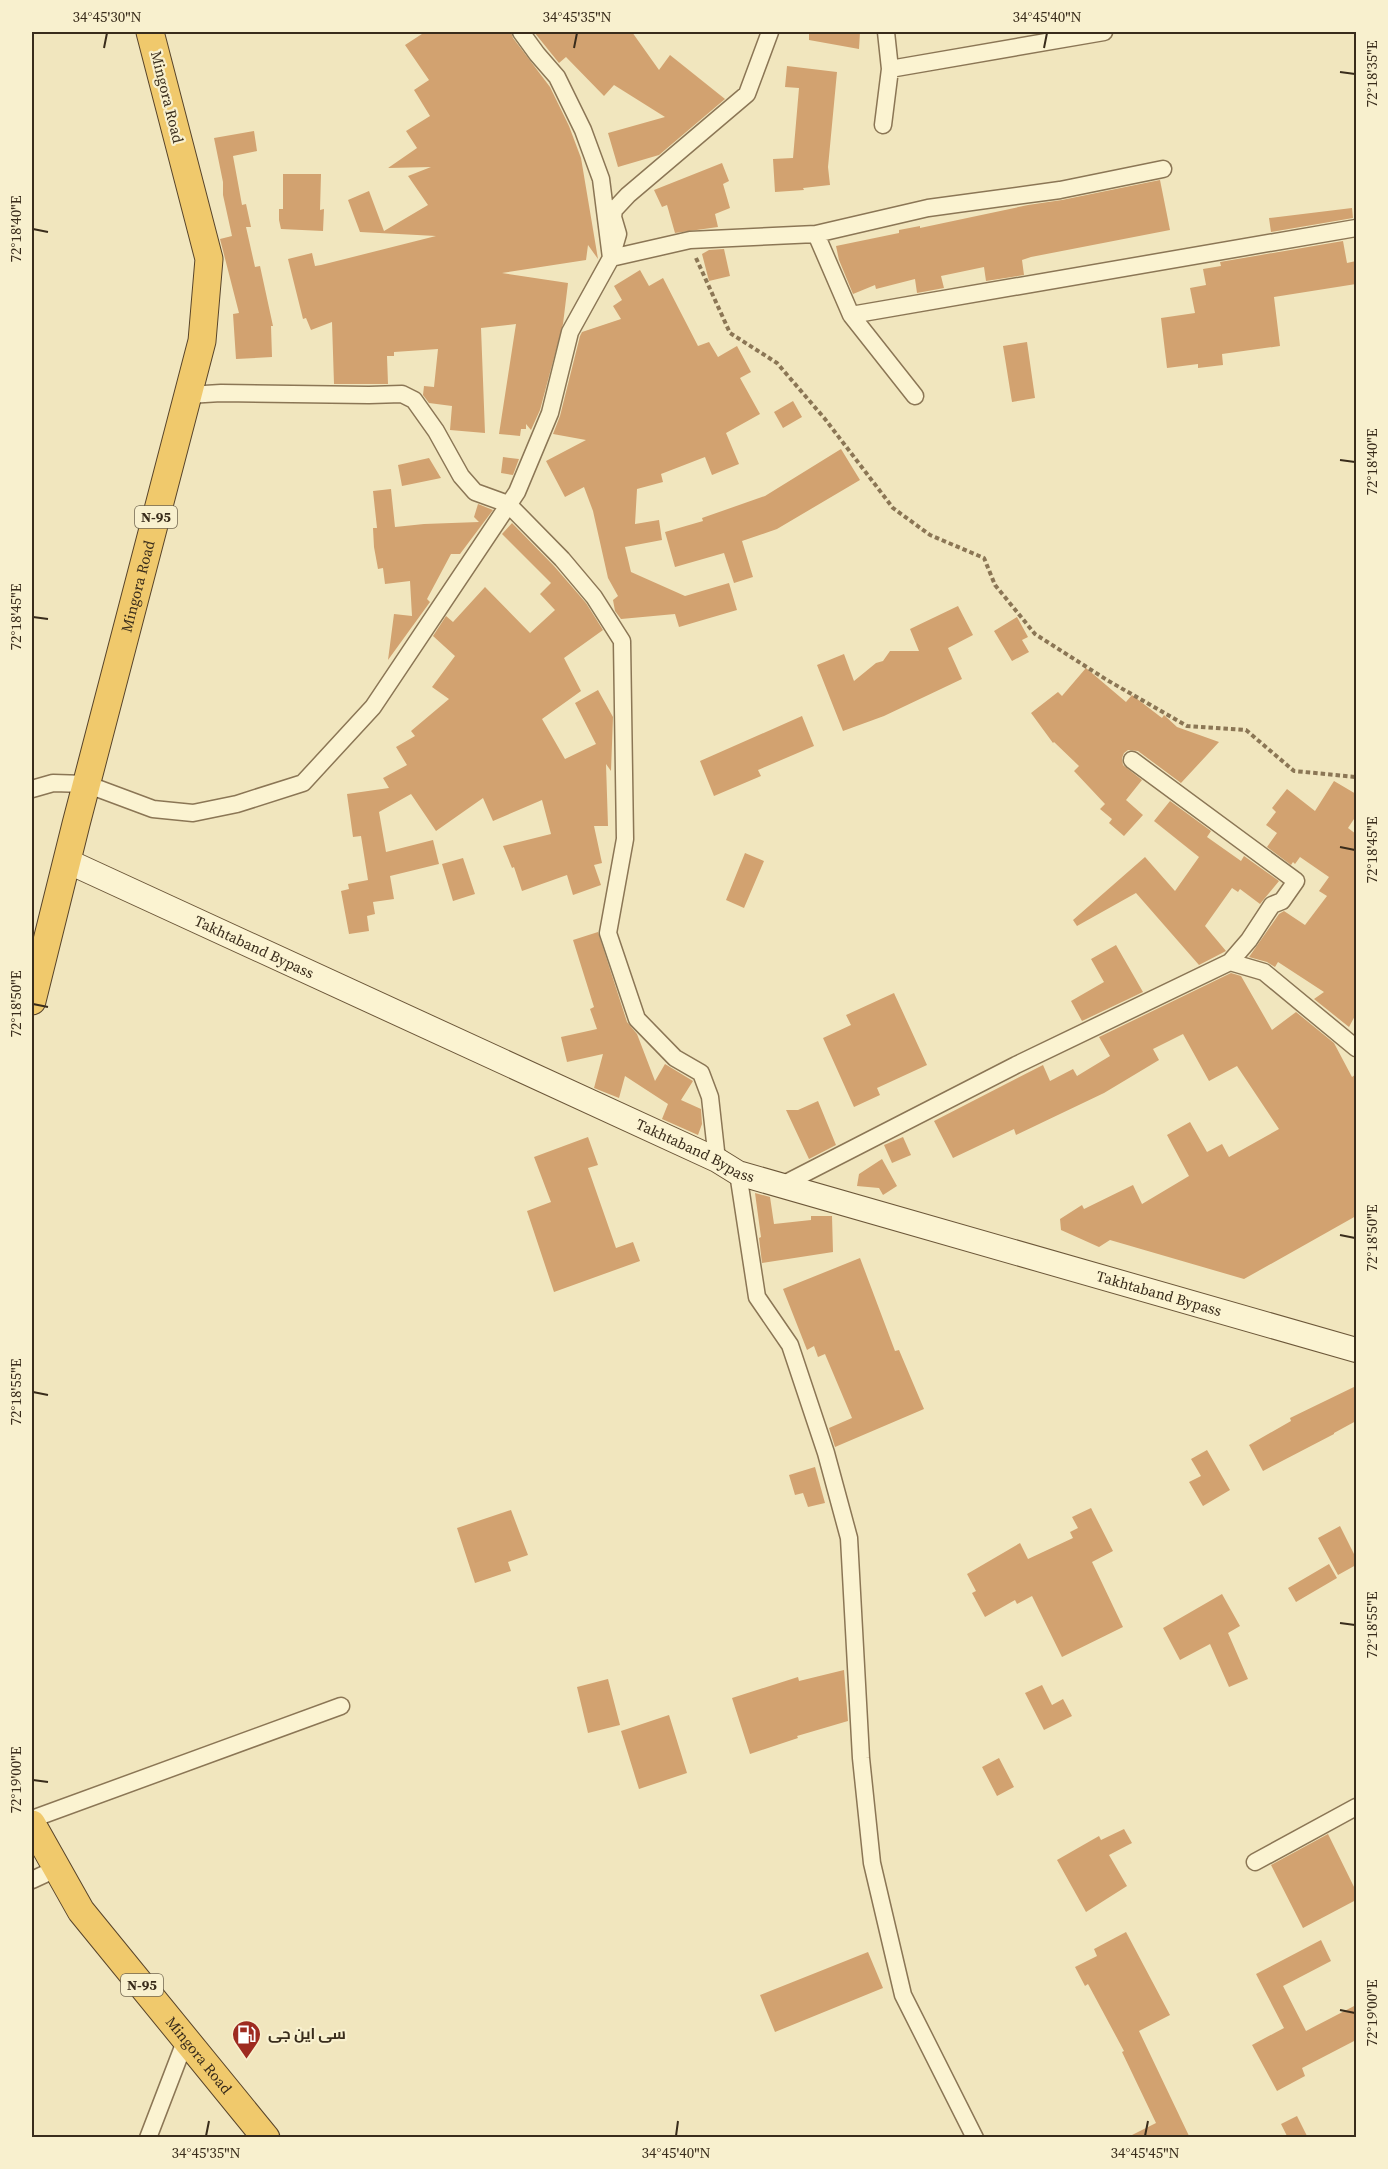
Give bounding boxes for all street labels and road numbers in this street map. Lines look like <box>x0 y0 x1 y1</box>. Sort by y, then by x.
street label: Mingora Road <box>146 49 189 146</box>
road number: N-95 <box>135 506 177 528</box>
street label: Mingora Road <box>115 537 160 635</box>
street label: Takhtaband Bypass <box>191 910 318 983</box>
street label: Takhtaband Bypass <box>633 1113 757 1187</box>
street label: Takhtaband Bypass <box>1094 1265 1224 1321</box>
road number: N-95 <box>121 1974 163 1996</box>
street label: Mingora Road <box>161 2012 237 2099</box>

